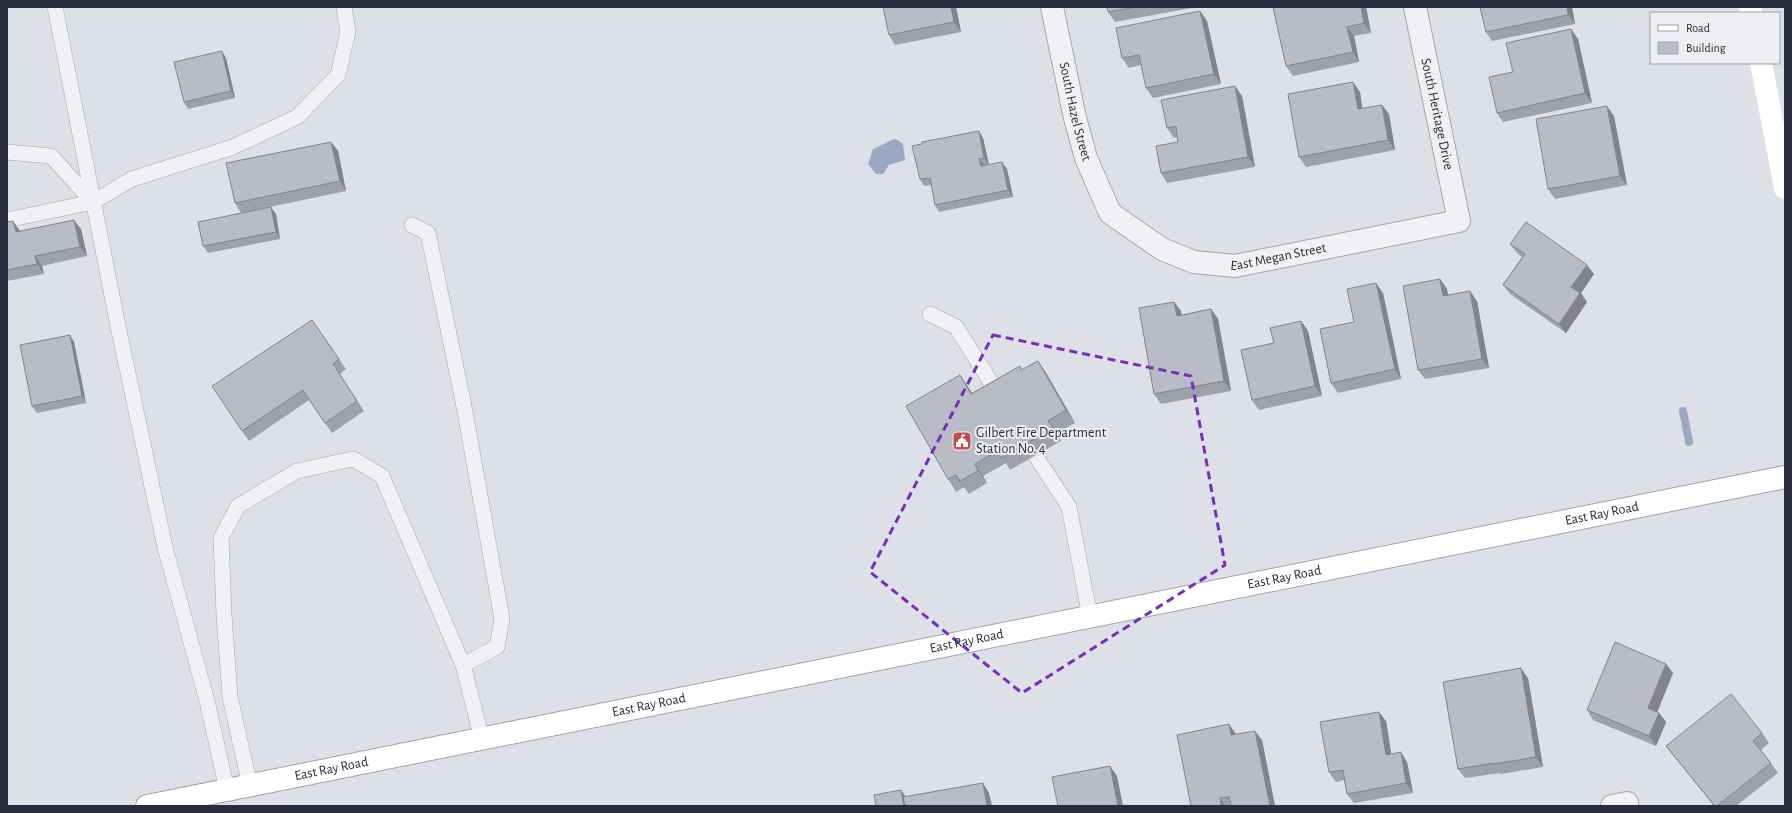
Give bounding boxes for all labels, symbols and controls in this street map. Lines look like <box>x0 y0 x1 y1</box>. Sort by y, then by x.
legend <box>1650 12 1780 64</box>
text: Road <box>1686 22 1710 34</box>
text: Building <box>1686 42 1726 54</box>
street label: South Heritage Drive <box>1418 57 1456 171</box>
street label: South Hazel Street <box>1057 61 1094 164</box>
street label: East Megan Street <box>1230 241 1328 273</box>
place label: Gilbert Fire Department Station No. 4 <box>976 426 1107 456</box>
public building icon: Gilbert Fire Department Station No. 4 <box>951 430 973 452</box>
street label: East Ray Road <box>1564 500 1640 528</box>
street label: East Ray Road <box>1246 563 1322 592</box>
street label: East Ray Road <box>929 627 1005 656</box>
street label: East Ray Road <box>611 691 687 719</box>
street label: East Ray Road <box>293 755 369 783</box>

